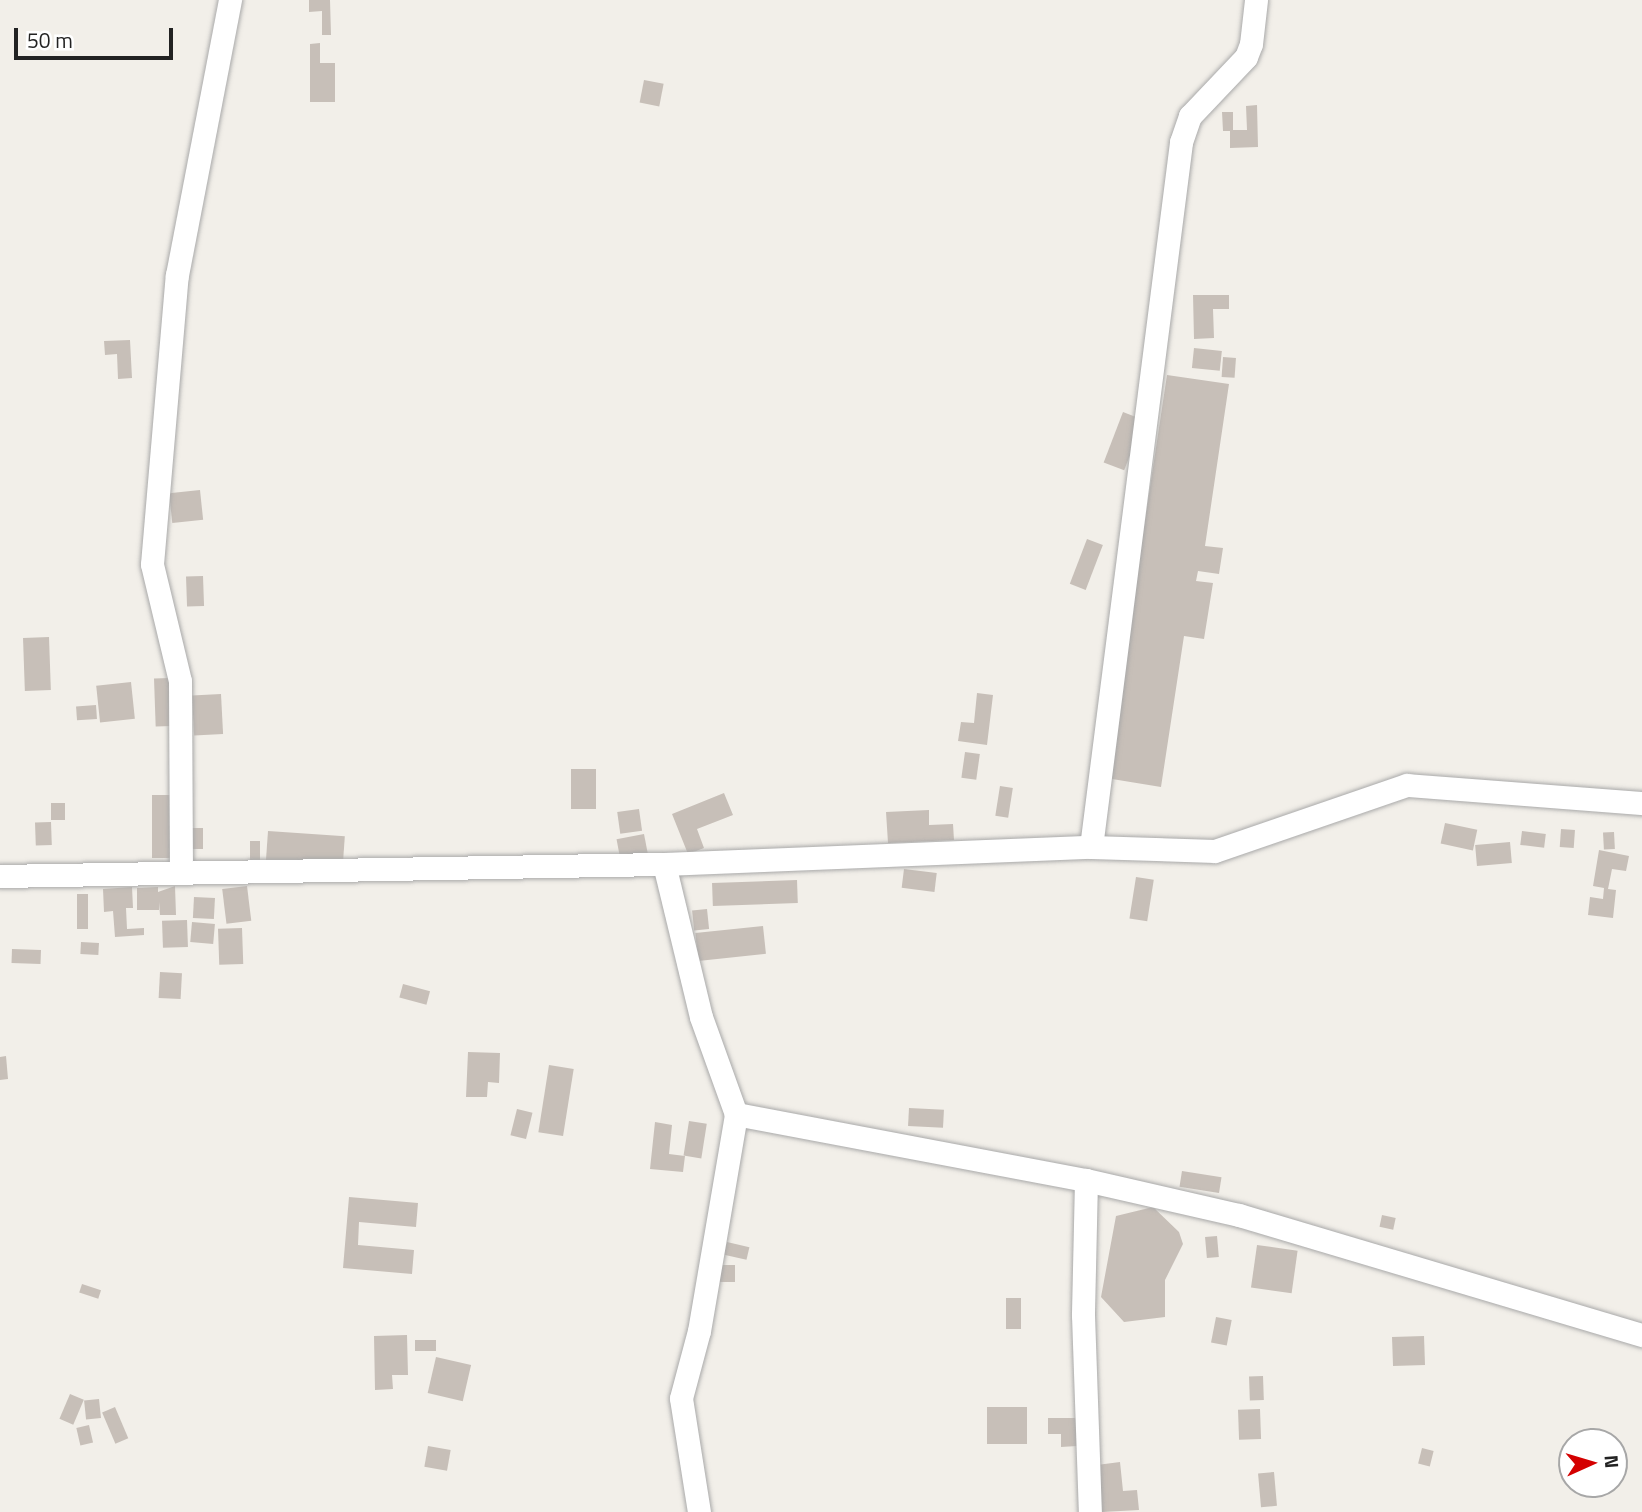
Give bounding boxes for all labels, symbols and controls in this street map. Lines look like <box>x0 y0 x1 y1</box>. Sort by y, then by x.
scale bar <box>18 14 177 58</box>
text: 50 m <box>27 24 73 56</box>
north arrow <box>1558 1428 1628 1498</box>
text: N <box>1598 1454 1627 1469</box>

